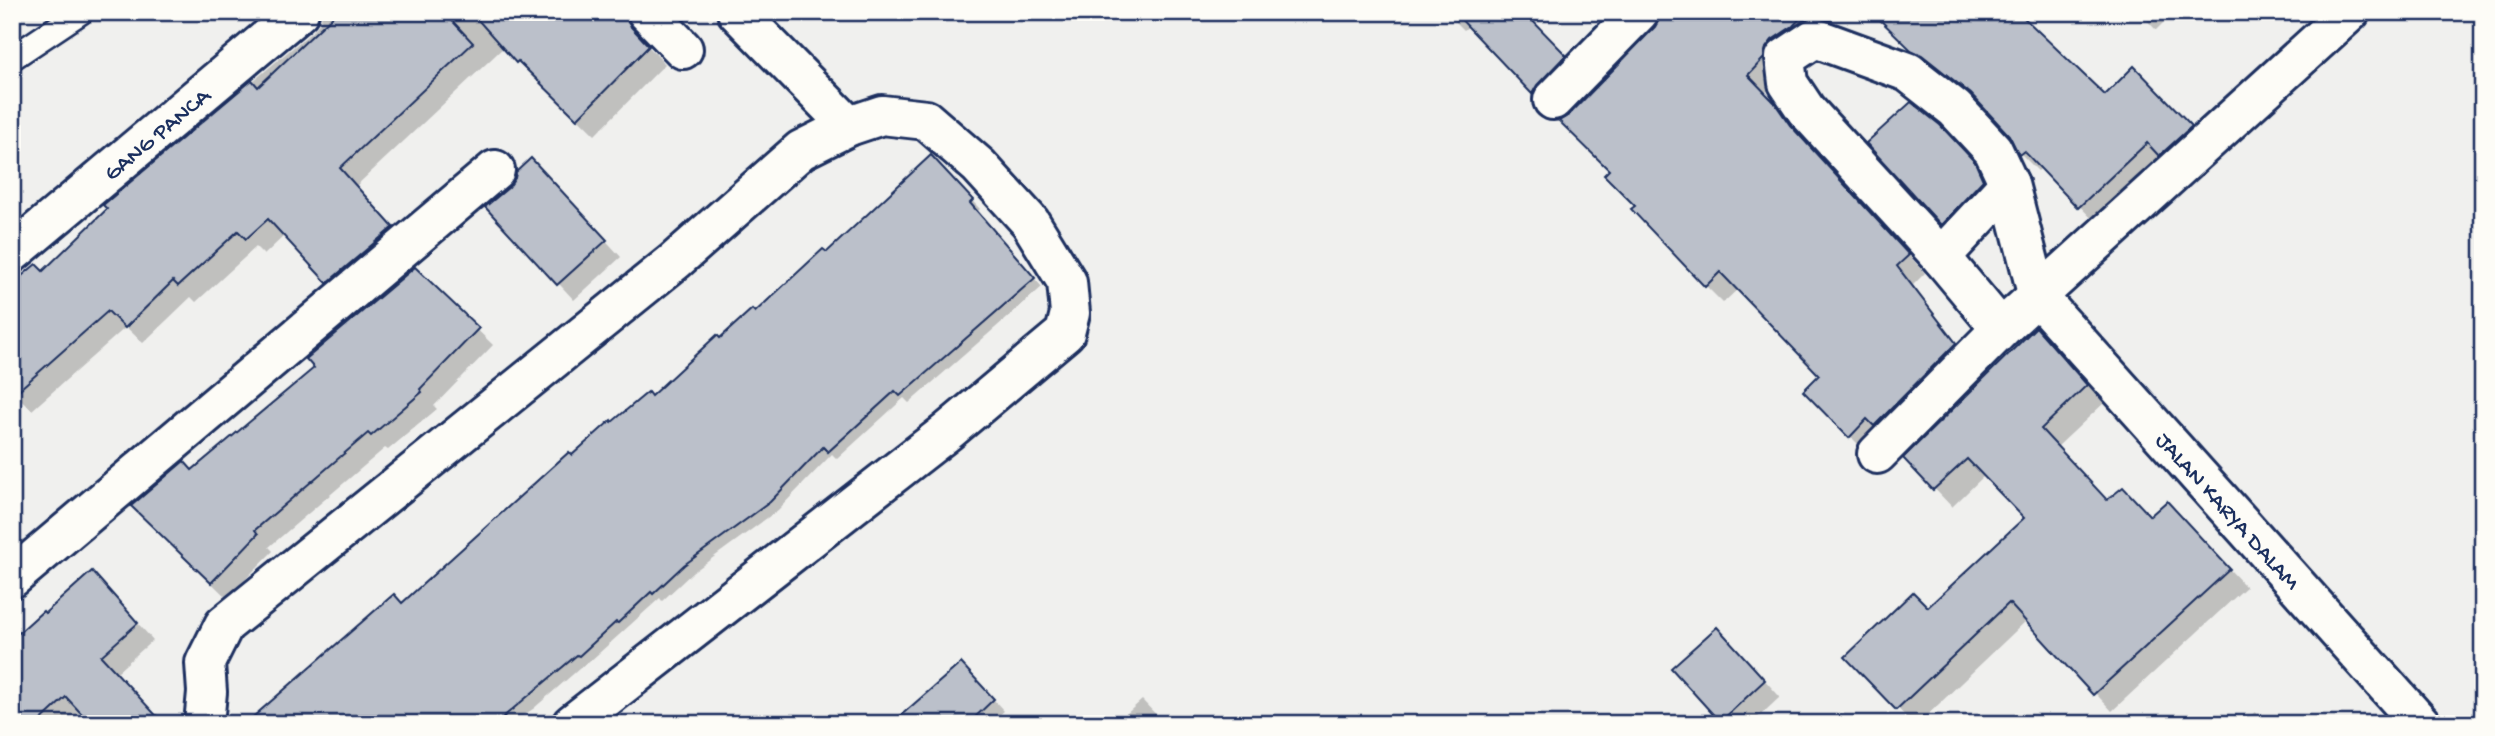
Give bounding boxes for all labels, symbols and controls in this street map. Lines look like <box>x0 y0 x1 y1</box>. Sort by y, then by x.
street label: GANG PANCA <box>100 83 218 188</box>
street label: JALAN KARYA DALAM <box>2149 428 2305 597</box>

